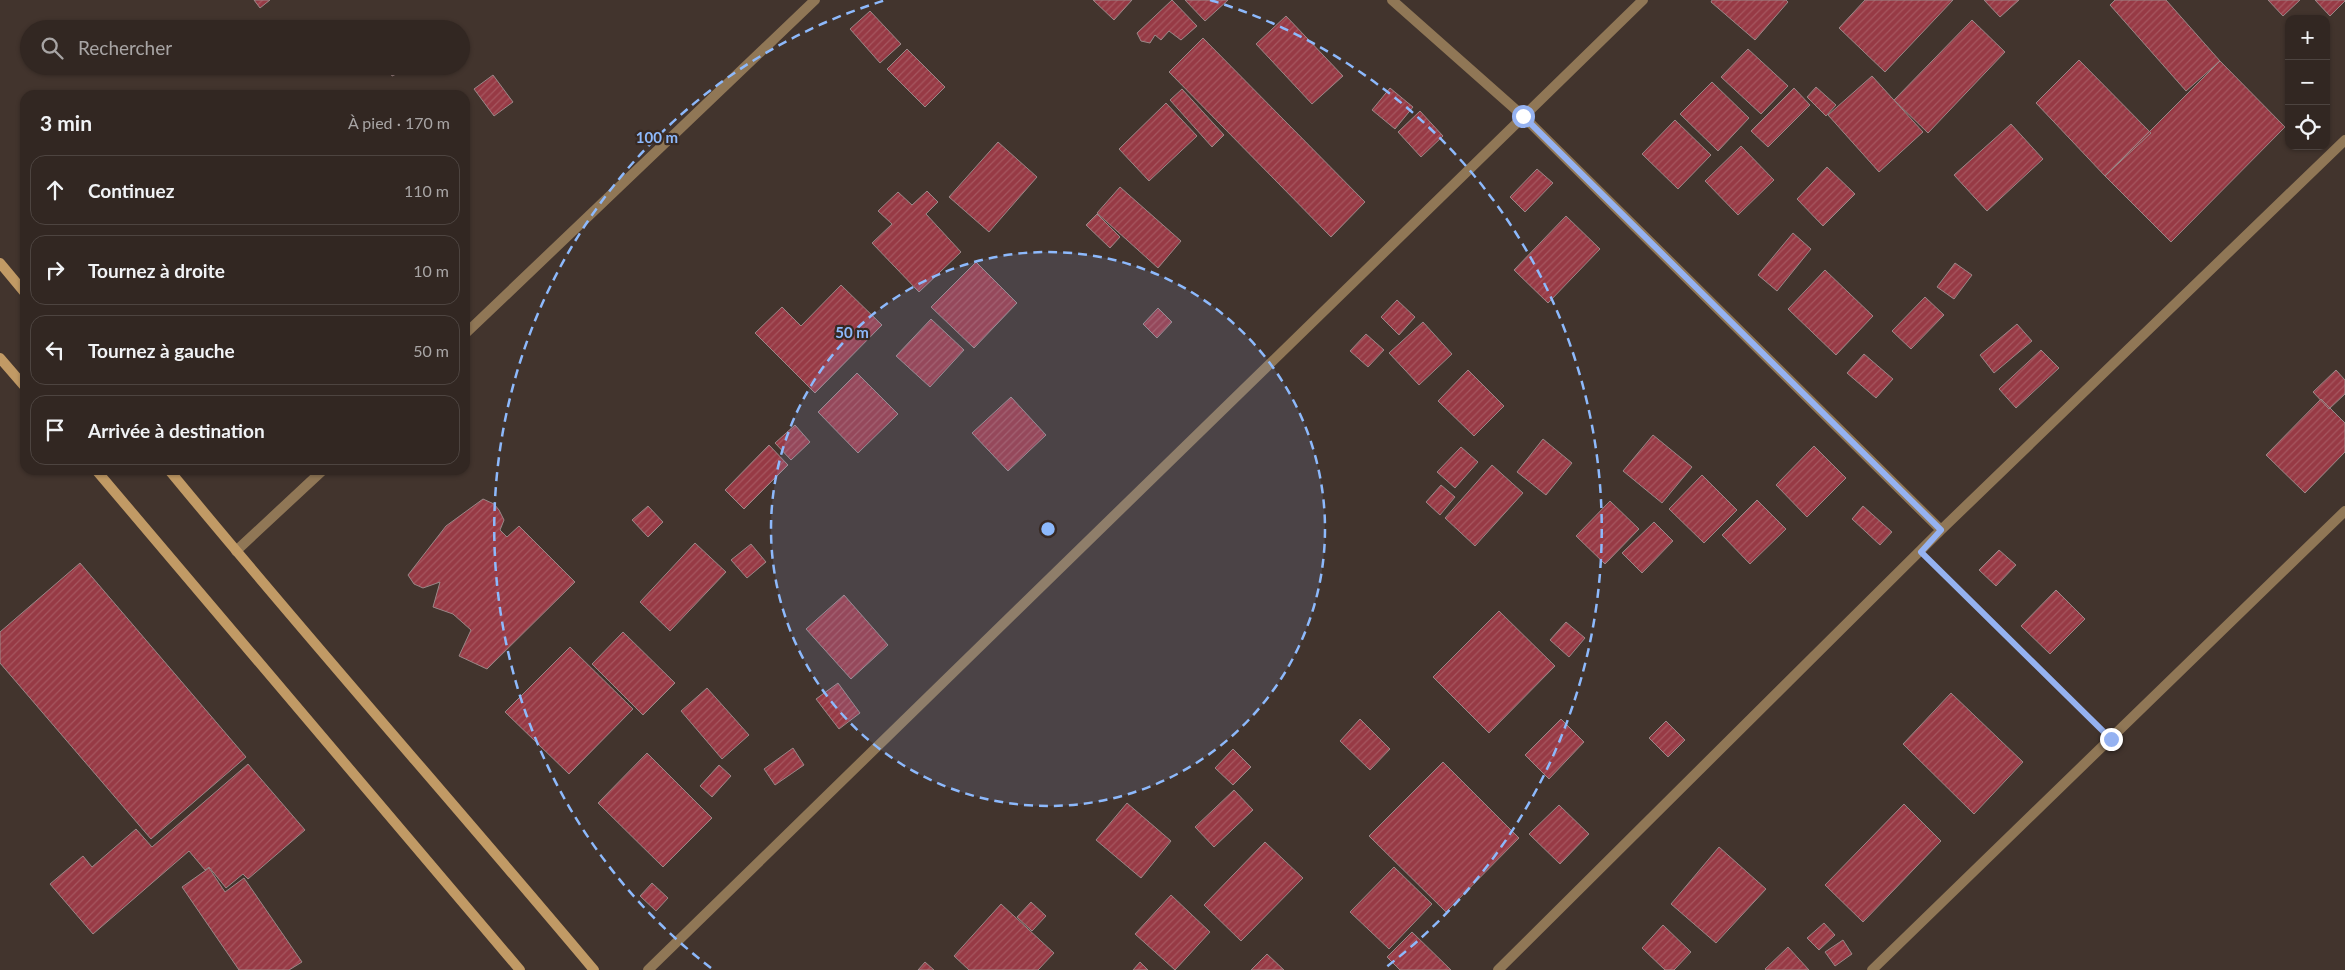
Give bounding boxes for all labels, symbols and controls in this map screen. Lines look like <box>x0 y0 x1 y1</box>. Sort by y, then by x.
map controls <box>2285 15 2330 150</box>
button: + <box>2285 15 2330 60</box>
search box <box>20 20 470 75</box>
icon: search <box>38 34 66 62</box>
text: Rechercher <box>78 36 172 59</box>
button: − <box>2285 60 2330 105</box>
route start <box>1512 105 1535 128</box>
button: locate <box>2285 105 2330 150</box>
text: 3 min <box>40 110 92 135</box>
text: À pied · 170 m <box>348 113 450 132</box>
text: 100 m <box>636 128 678 146</box>
icon: ahead <box>41 176 69 204</box>
text: Continuez <box>88 179 174 202</box>
text: 110 m <box>404 181 449 200</box>
icon: right <box>41 256 69 284</box>
text: Tournez à droite <box>88 259 225 282</box>
text: 10 m <box>413 261 449 280</box>
text: 50 m <box>835 323 869 341</box>
icon: left <box>41 336 69 364</box>
text: Tournez à gauche <box>88 339 235 362</box>
text: 50 m <box>413 341 449 360</box>
icon: arrive <box>41 416 69 444</box>
text: Arrivée à destination <box>88 419 265 442</box>
centre of rings <box>1039 520 1057 538</box>
route end <box>2100 728 2123 751</box>

